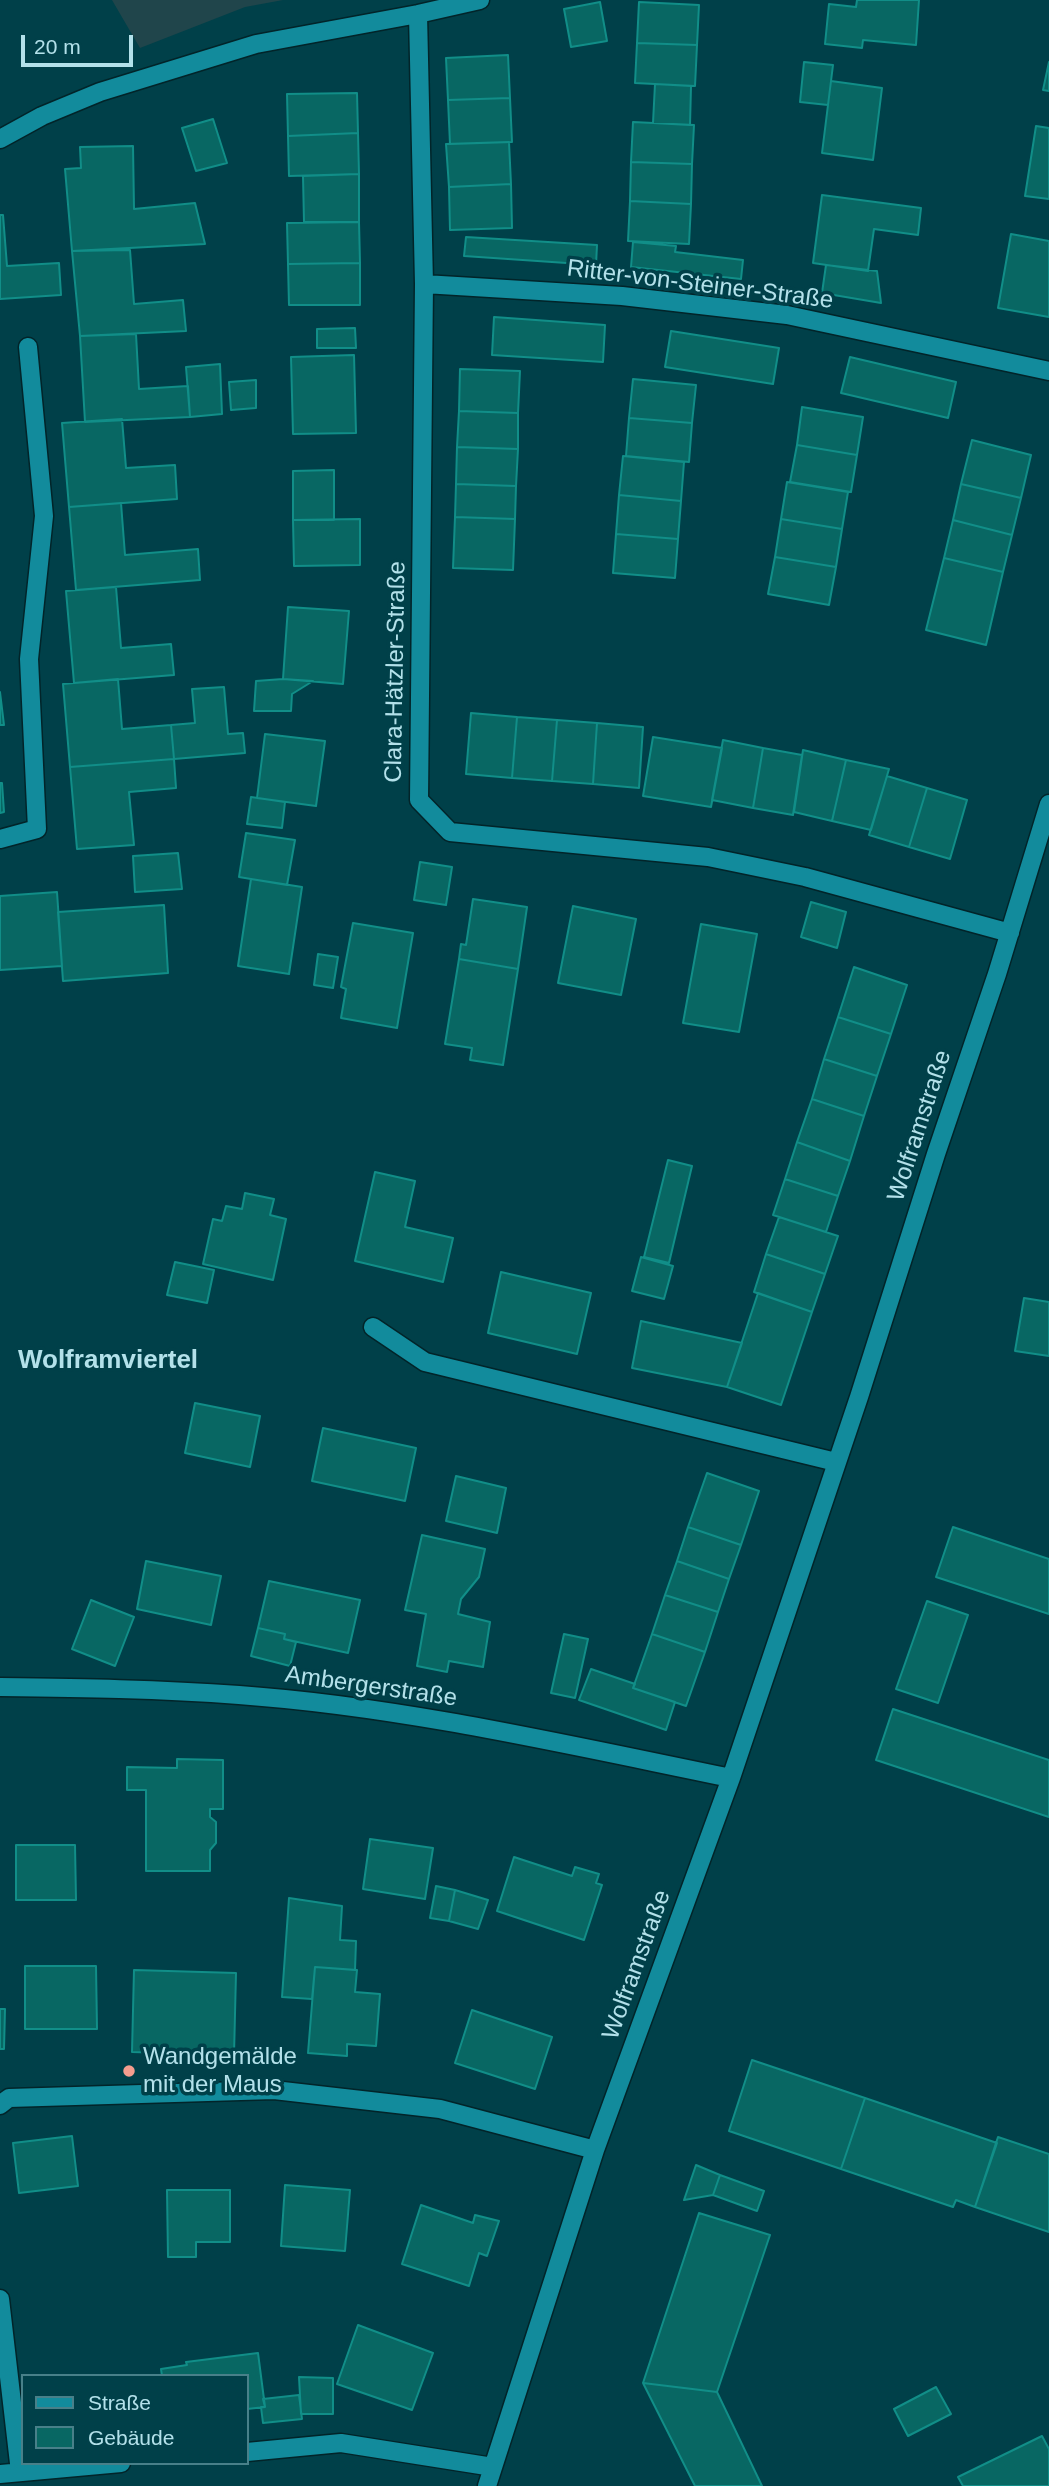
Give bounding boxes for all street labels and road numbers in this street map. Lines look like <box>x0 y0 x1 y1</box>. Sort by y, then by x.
street label: Ritter-von-Steiner-Straße <box>565 254 835 316</box>
street label: Clara-Hätzler-Straße <box>380 561 412 783</box>
street label: Wolframstraße <box>882 1047 958 1205</box>
street label: Ambergerstraße <box>283 1661 459 1713</box>
street label: Wolframstraße <box>597 1886 677 2044</box>

